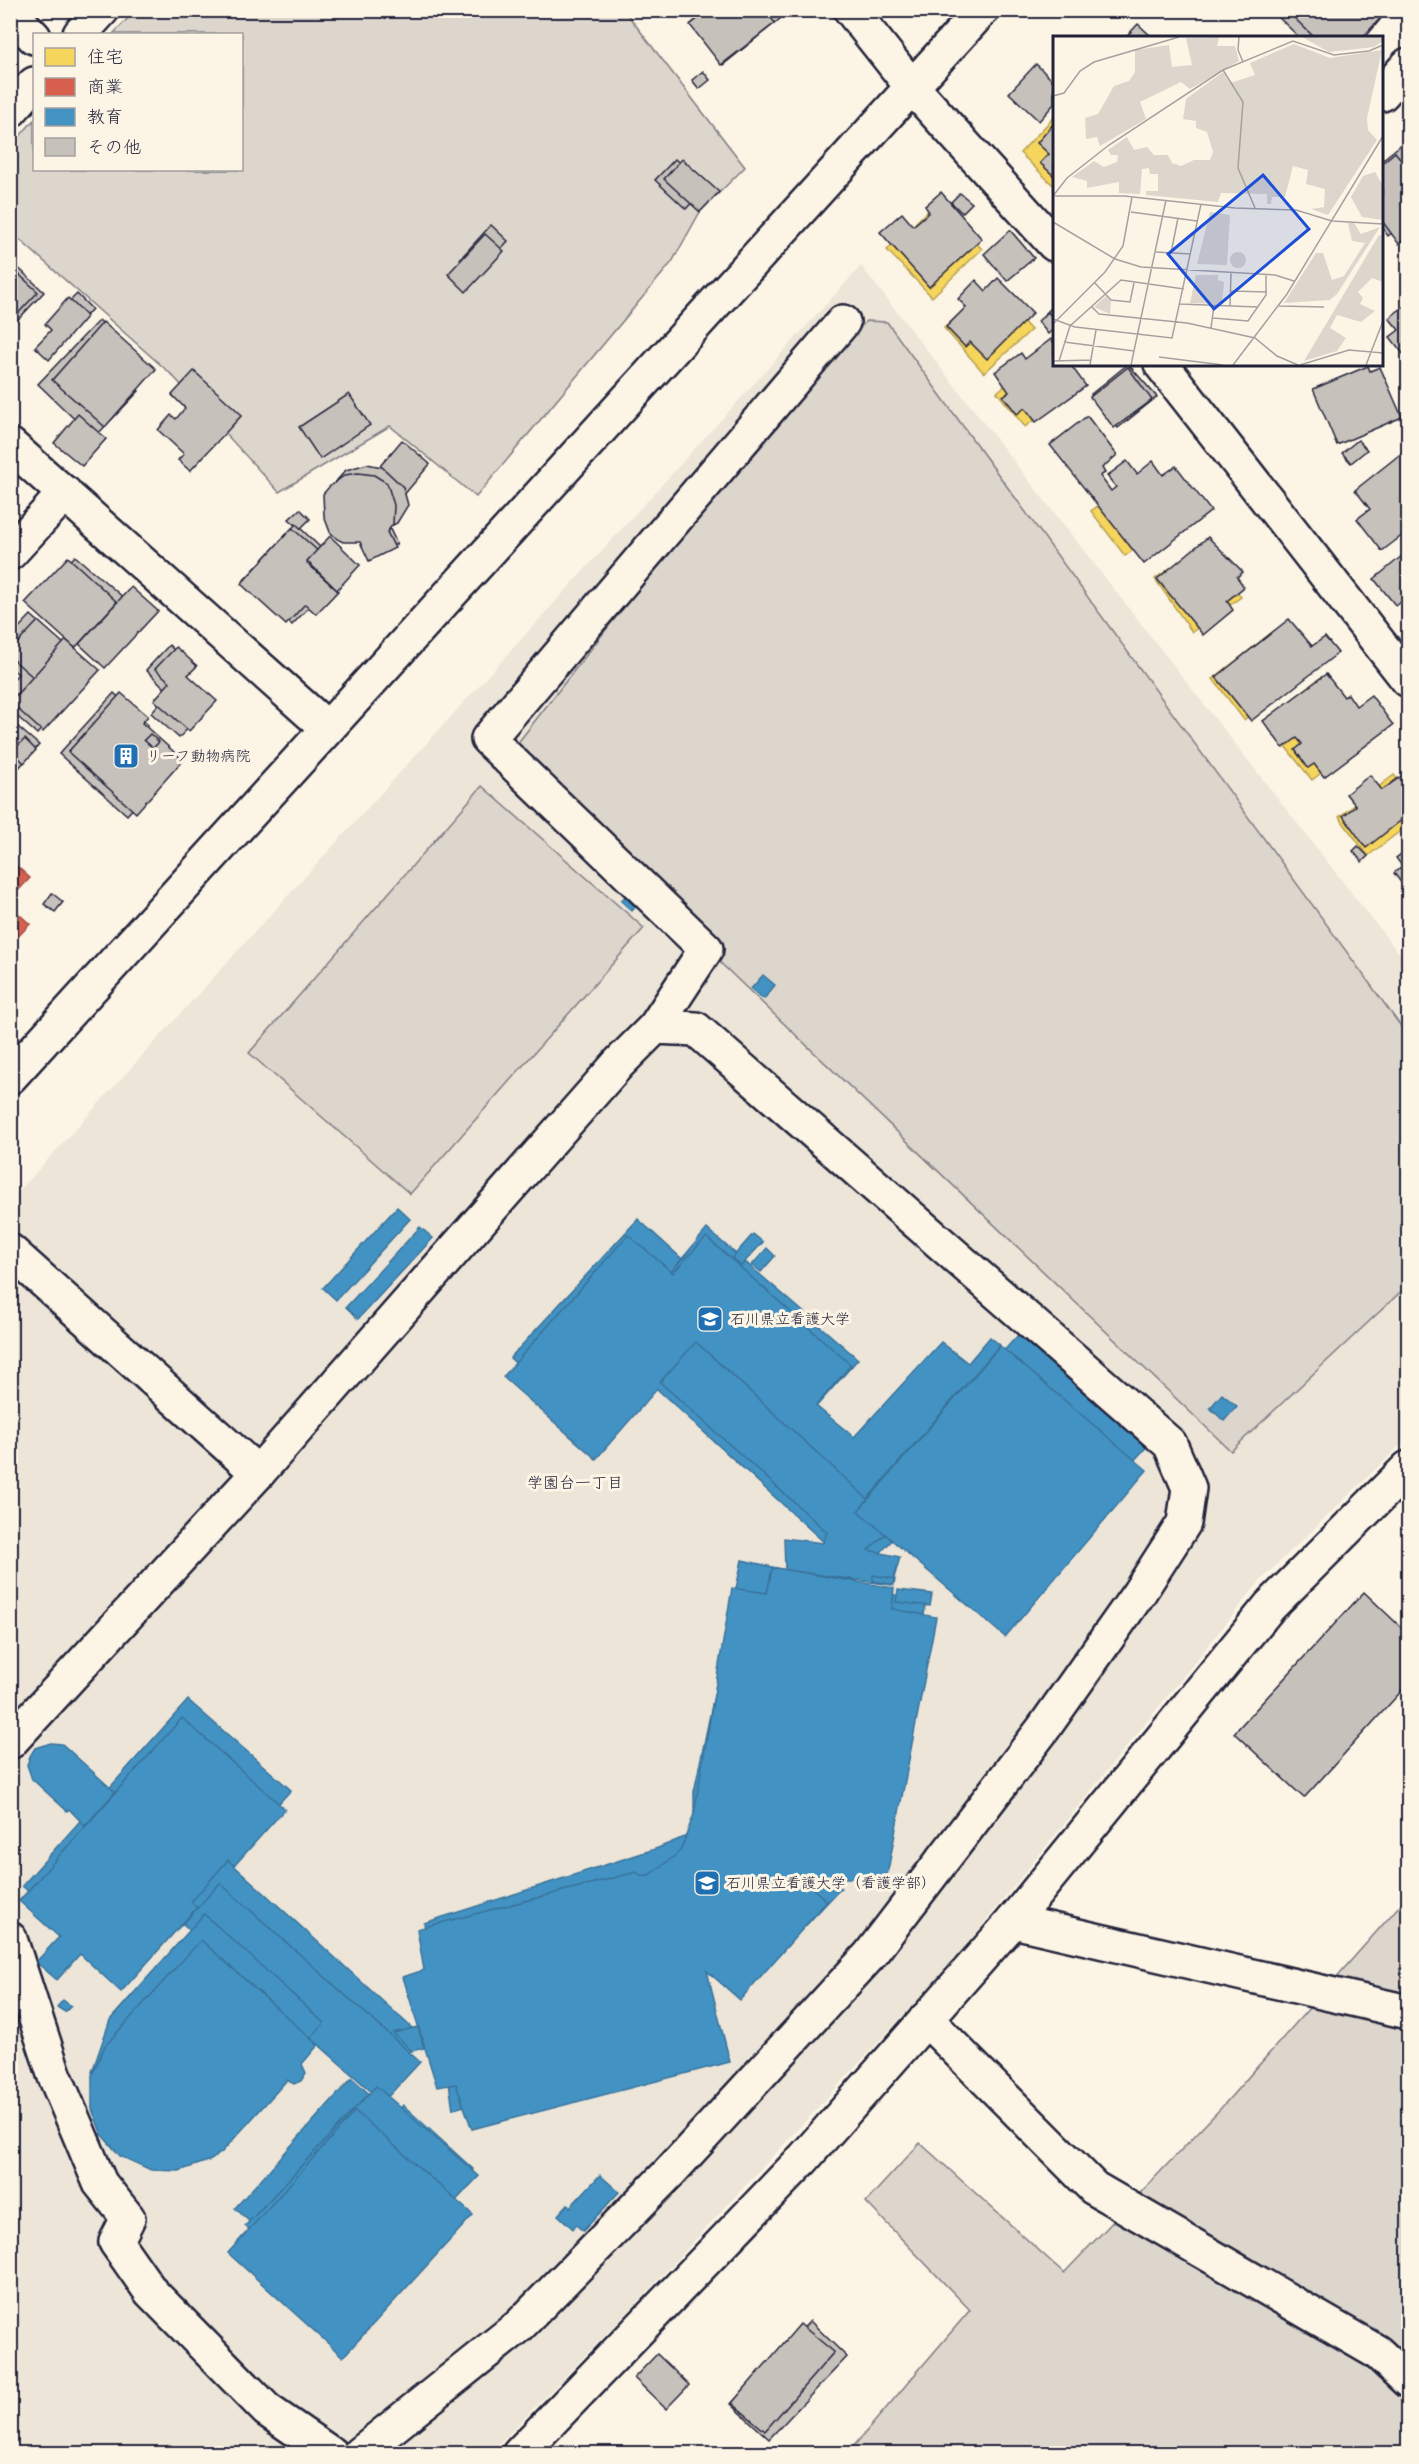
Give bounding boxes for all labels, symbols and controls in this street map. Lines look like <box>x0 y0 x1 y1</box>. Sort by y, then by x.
legend <box>33 33 243 171</box>
inset map <box>1053 36 1383 366</box>
text: 住宅 <box>87 46 123 69</box>
text: 商業 <box>87 76 123 99</box>
text: 教育 <box>87 106 123 129</box>
text: その他 <box>87 136 141 159</box>
building icon: リーフ動物病院 <box>111 741 141 771</box>
place label: リーフ動物病院 <box>146 747 250 766</box>
school or university icon: 石川県立看護大学 <box>695 1304 725 1334</box>
place label: 石川県立看護大学 <box>730 1310 850 1329</box>
district label: 学園台一丁目 <box>527 1473 623 1493</box>
school or university icon: 石川県立看護大学（看護学部） <box>692 1868 722 1898</box>
place label: 石川県立看護大学（看護学部） <box>726 1874 936 1893</box>

